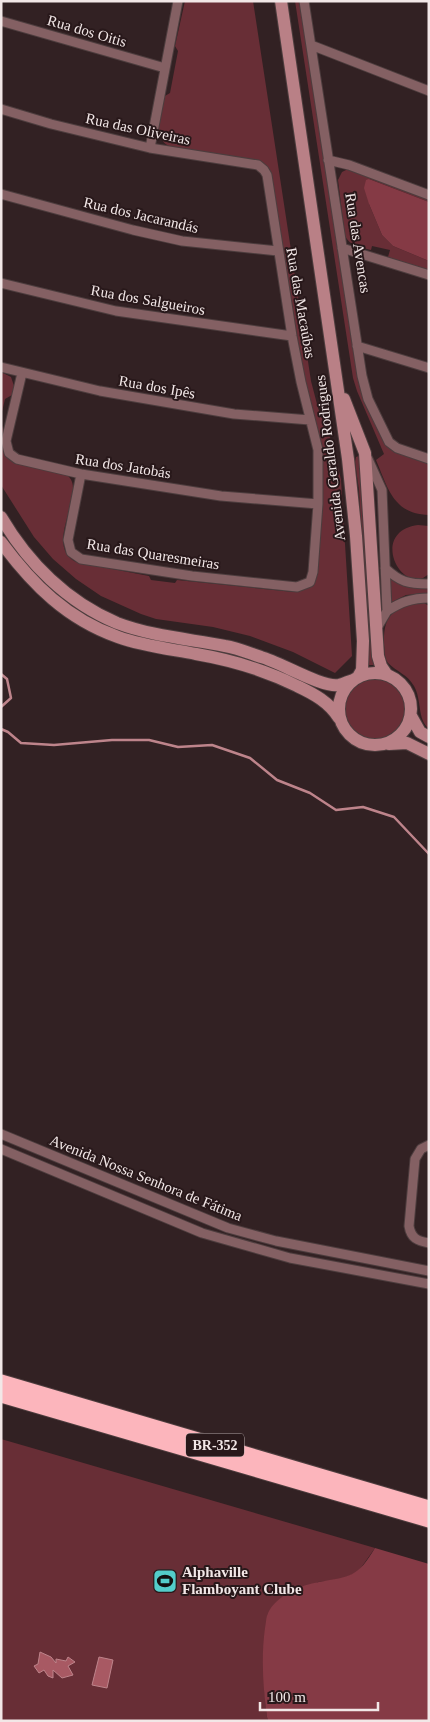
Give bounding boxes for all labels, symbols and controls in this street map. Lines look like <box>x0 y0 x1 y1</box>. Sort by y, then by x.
street label: Rua dos Oitis <box>46 12 129 50</box>
street label: Rua das Oliveiras <box>84 110 192 148</box>
street label: Rua das Avencas <box>342 192 374 294</box>
street label: Rua dos Jacarandás <box>82 194 200 236</box>
street label: Rua das Macaúbas <box>283 246 319 360</box>
street label: Rua dos Salgueiros <box>90 282 207 318</box>
street label: Rua dos Ipês <box>117 372 197 402</box>
street label: Avenida Geraldo Rodrigues <box>312 374 348 542</box>
street label: Rua dos Jatobás <box>74 451 172 481</box>
street label: Rua das Quaresmeiras <box>86 536 221 572</box>
street label: Avenida Nossa Senhora de Fátima <box>47 1132 245 1224</box>
road number: BR-352 <box>186 1434 244 1456</box>
place label: Alphaville Flamboyant Clube <box>182 1564 302 1597</box>
sports icon: Alphaville Flamboyant Clube <box>152 1568 178 1594</box>
scale bar <box>260 1680 378 1712</box>
text: 100 m <box>268 1689 306 1705</box>

